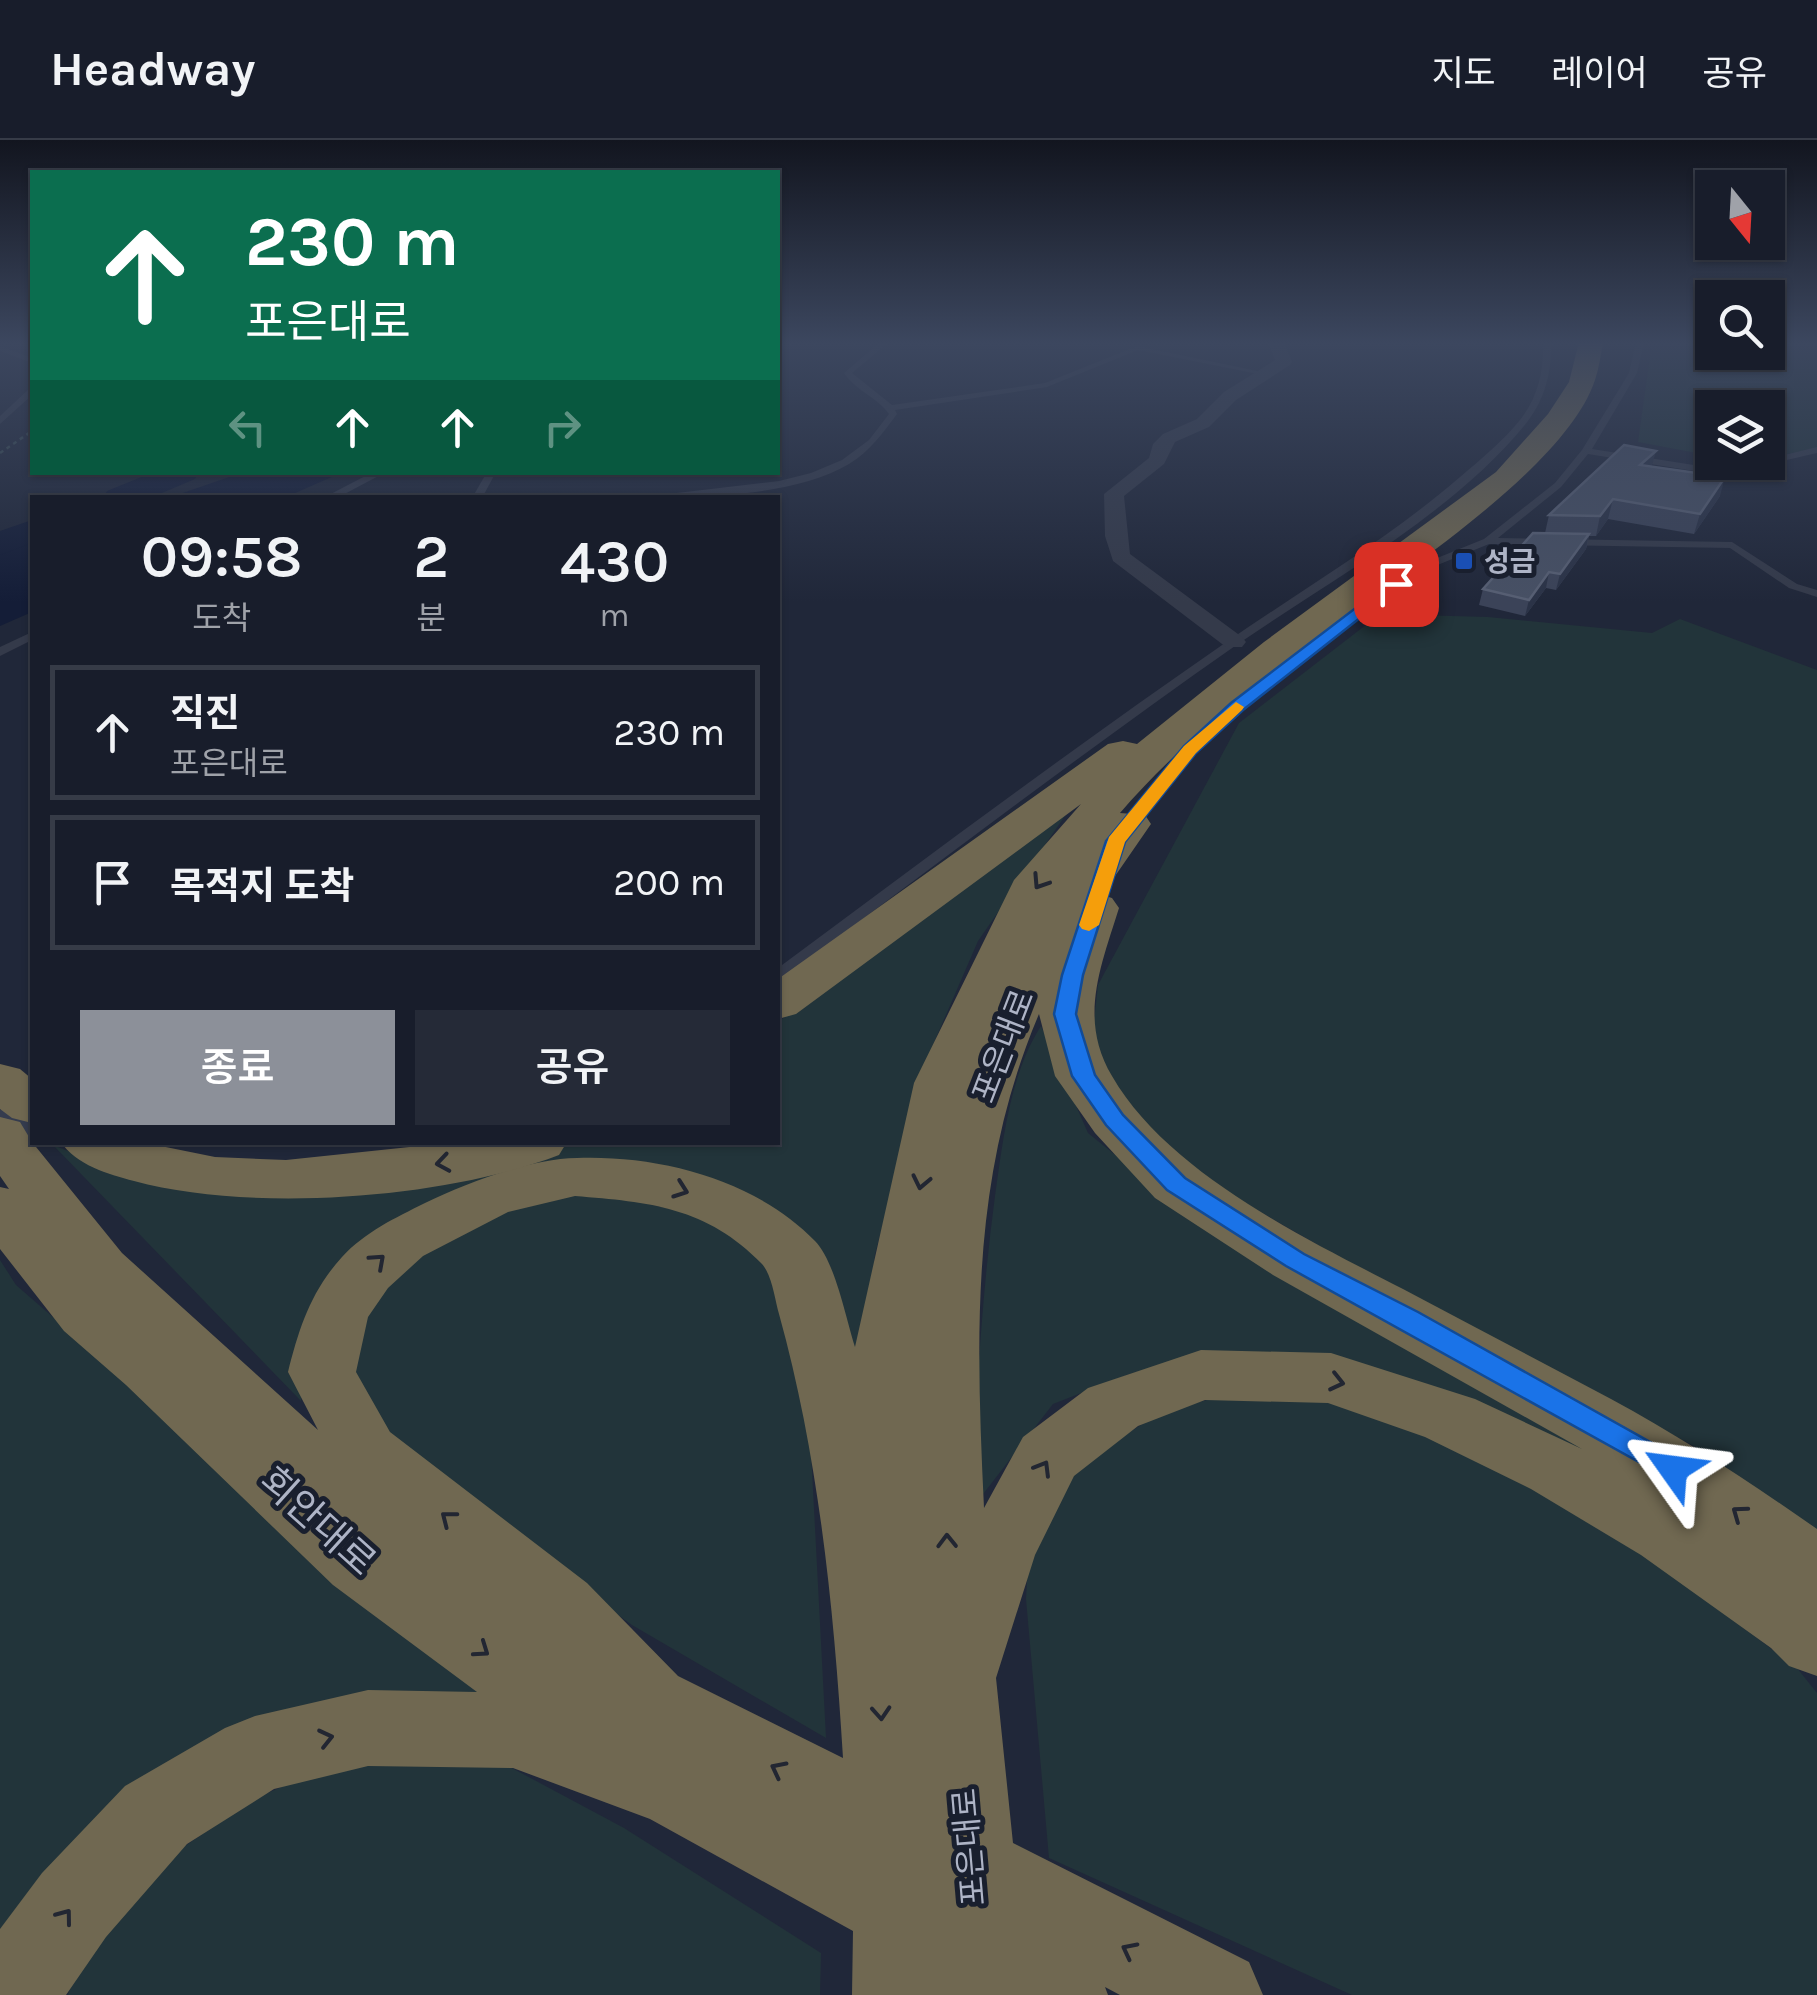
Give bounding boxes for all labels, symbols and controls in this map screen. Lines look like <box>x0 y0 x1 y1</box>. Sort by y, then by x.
text: Headway <box>50 41 256 97</box>
text: 지도 <box>1432 53 1496 94</box>
text: 레이어 <box>1551 53 1648 94</box>
text: 공유 <box>1703 53 1767 94</box>
north arrow <box>1695 170 1785 260</box>
map controls <box>1695 170 1785 480</box>
text: 230 m <box>245 201 459 283</box>
icon: ahead <box>80 210 210 340</box>
button: search <box>1695 280 1785 370</box>
text: 포은대로 <box>245 296 411 348</box>
button: layers <box>1695 390 1785 480</box>
icon: left <box>220 400 275 455</box>
icon: ahead <box>325 400 380 455</box>
icon: ahead <box>430 400 485 455</box>
icon: right <box>535 400 590 455</box>
text: 09:58 <box>141 522 303 592</box>
text: 2 <box>413 522 449 592</box>
text: 430 <box>560 527 669 597</box>
pin <box>1354 542 1439 627</box>
place label: 성금 <box>1484 545 1536 578</box>
marker: 성금 <box>1453 550 1475 572</box>
icon: arrive <box>1369 557 1424 612</box>
text: m <box>600 597 630 634</box>
text: 도착 <box>192 600 251 637</box>
text: 분 <box>417 600 446 637</box>
text: 직진 <box>170 691 240 736</box>
icon: ahead <box>85 705 140 760</box>
text: 230 m <box>613 710 725 755</box>
text: 포은대로 <box>170 745 288 782</box>
icon: arrive <box>85 855 140 910</box>
text: 200 m <box>613 860 725 905</box>
text: 목적지 도착 <box>170 864 354 909</box>
one-way arrow <box>1033 871 1052 889</box>
street label: 포은대로 <box>965 985 1042 1108</box>
button: 종료 <box>80 1010 395 1125</box>
button: 공유 <box>415 1010 730 1125</box>
one-way arrow <box>435 1152 452 1173</box>
one-way arrow <box>911 1173 932 1190</box>
one-way arrow <box>671 1178 688 1199</box>
one-way arrow <box>366 1255 385 1273</box>
one-way arrow <box>1328 1370 1345 1391</box>
position arrow <box>1621 1417 1725 1521</box>
street label: 회안대로 <box>251 1458 385 1585</box>
one-way arrow <box>1031 1461 1050 1479</box>
one-way arrow <box>1731 1507 1750 1526</box>
one-way arrow <box>442 1512 460 1530</box>
one-way arrow <box>936 1532 958 1548</box>
one-way arrow <box>471 1638 489 1656</box>
one-way arrow <box>870 1705 891 1721</box>
one-way arrow <box>317 1729 334 1750</box>
one-way arrow <box>771 1761 789 1781</box>
street label: 포은대로 <box>946 1787 993 1907</box>
one-way arrow <box>54 1909 71 1927</box>
one-way arrow <box>1122 1943 1140 1962</box>

